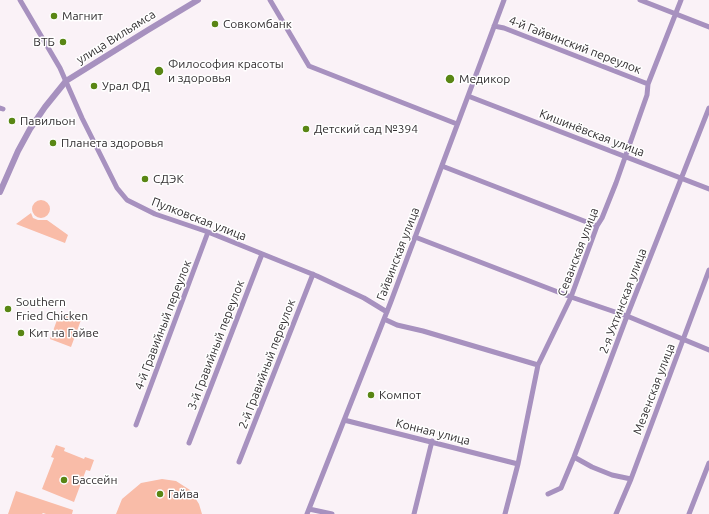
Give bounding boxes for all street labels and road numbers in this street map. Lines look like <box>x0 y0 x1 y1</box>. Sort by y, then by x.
street label: улица Вильямса <box>74 7 158 67</box>
street label: 4-й Гайвинский переулок <box>507 13 643 77</box>
street label: Кишинёвская улица <box>537 106 647 160</box>
street label: Пулковская улица <box>150 194 248 244</box>
street label: Гайвинская улица <box>374 205 422 303</box>
street label: Севанская улица <box>554 206 602 298</box>
street label: 2-я Ухтинская улица <box>596 246 650 356</box>
street label: 4-й Гравийный переулок <box>132 258 194 392</box>
street label: 3-й Гравийный переулок <box>185 278 247 412</box>
street label: 2-й Гравийный переулок <box>236 297 298 431</box>
street label: Мезенская улица <box>630 341 678 437</box>
street label: Конная улица <box>394 416 472 448</box>

